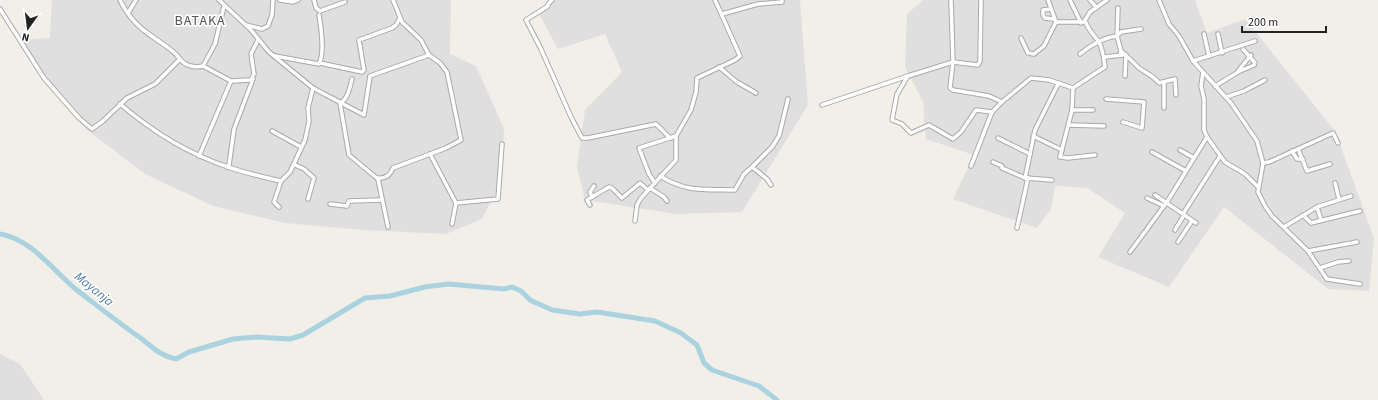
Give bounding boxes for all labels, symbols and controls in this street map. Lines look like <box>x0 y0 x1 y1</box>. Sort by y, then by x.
north arrow <box>8 8 48 48</box>
scale bar <box>1242 8 1326 34</box>
district label: BATAKA <box>174 11 226 31</box>
text: 200 m <box>1248 14 1278 31</box>
text: N <box>20 29 31 45</box>
water label: Mayanja <box>71 268 117 310</box>

